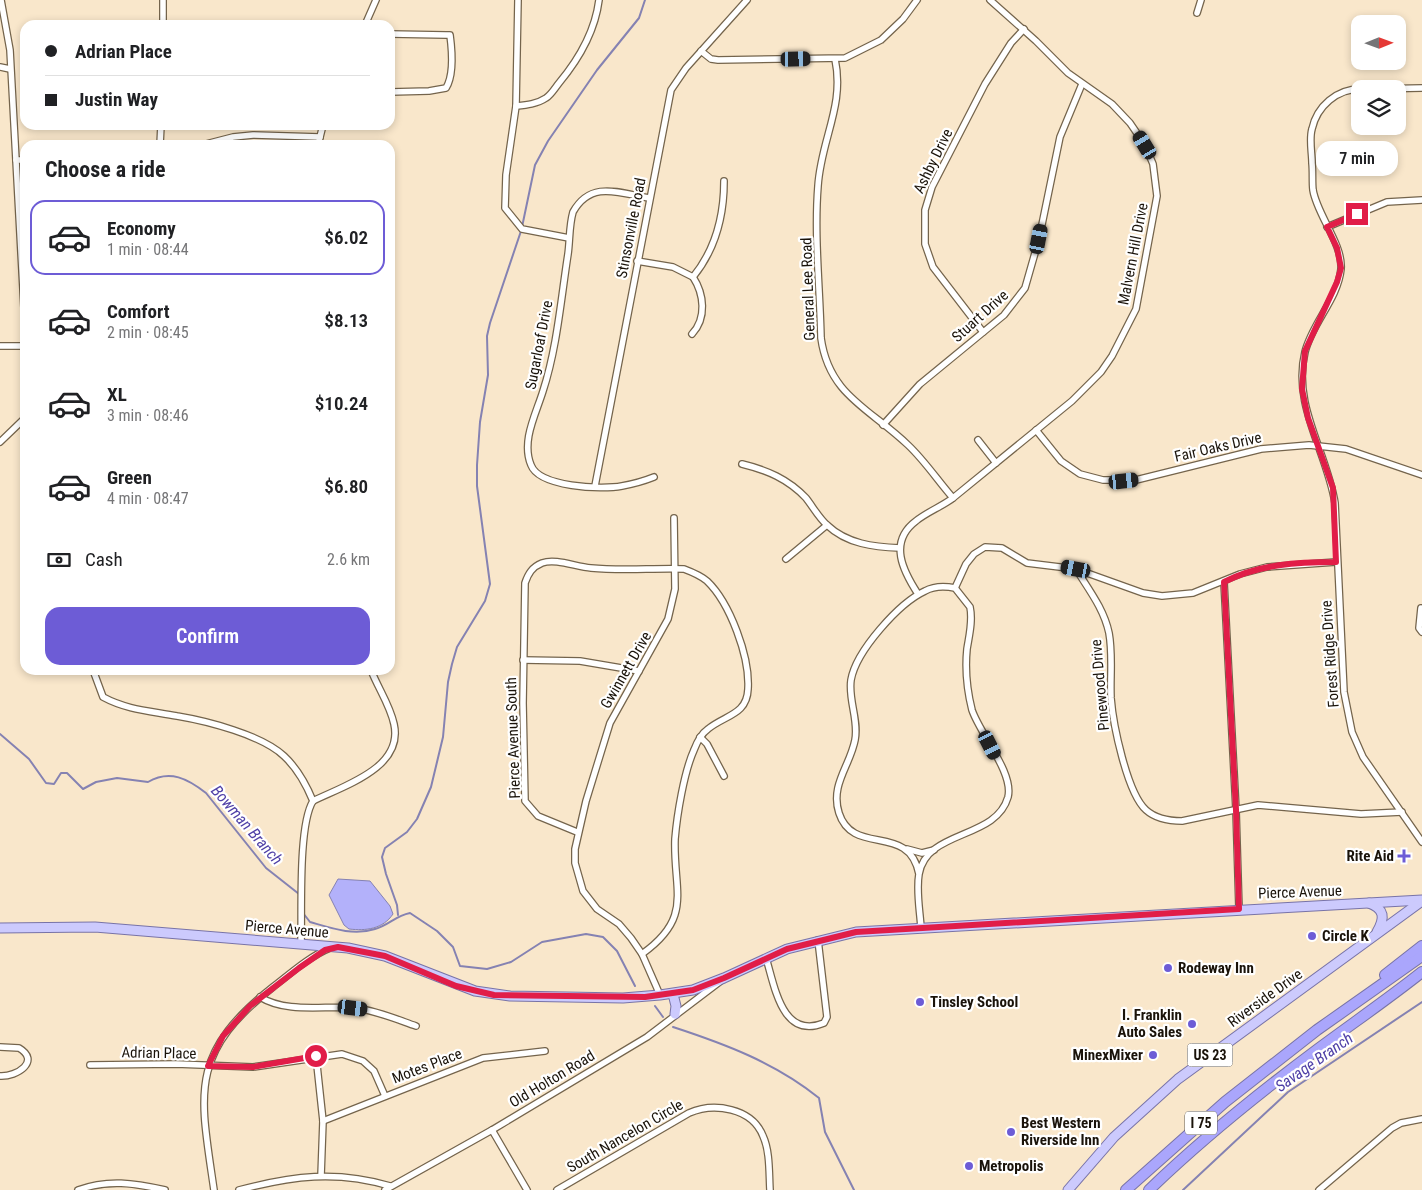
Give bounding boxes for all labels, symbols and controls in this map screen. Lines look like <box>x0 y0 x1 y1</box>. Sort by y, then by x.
north arrow <box>1351 15 1406 70</box>
map controls <box>1351 15 1406 135</box>
text: Adrian Place <box>75 40 172 63</box>
car <box>780 51 811 67</box>
button: layers <box>1351 80 1406 135</box>
text: Justin Way <box>75 88 158 111</box>
street label: Ashby Drive <box>910 126 956 196</box>
car <box>1130 128 1159 162</box>
callout: 7 min <box>1316 142 1398 176</box>
text: 7 min <box>1339 149 1375 168</box>
text: Choose a ride <box>45 157 166 182</box>
street label: Stinsonville Road <box>612 176 650 280</box>
street label: Malvern Hill Drive <box>1114 201 1152 307</box>
route end <box>1346 203 1368 225</box>
icon: car <box>47 215 92 260</box>
text: Economy <box>107 217 176 240</box>
car <box>1028 223 1049 255</box>
text: $6.02 <box>324 226 368 249</box>
street label: General Lee Road <box>797 237 819 341</box>
text: 1 min · 08:44 <box>107 240 189 259</box>
street label: Stuart Drive <box>948 286 1012 346</box>
icon: car <box>47 298 92 343</box>
street label: Sugarloaf Drive <box>522 299 556 391</box>
text: Comfort <box>107 300 170 323</box>
text: $8.13 <box>324 309 368 332</box>
text: 2 min · 08:45 <box>107 323 189 342</box>
icon: car <box>47 381 92 426</box>
text: XL <box>107 383 127 406</box>
text: $10.24 <box>315 392 368 415</box>
text: 3 min · 08:46 <box>107 406 189 425</box>
street label: Fair Oaks Drive <box>1173 428 1263 466</box>
icon: car <box>47 464 92 509</box>
text: Green <box>107 466 152 489</box>
car <box>1108 472 1139 490</box>
text: $6.80 <box>324 475 368 498</box>
text: 4 min · 08:47 <box>107 489 189 508</box>
icon: cash <box>45 546 73 574</box>
text: Cash <box>85 548 123 571</box>
text: 2.6 km <box>327 550 370 569</box>
car <box>1059 559 1092 579</box>
street label: Forest Ridge Drive <box>1317 600 1343 708</box>
button: Confirm <box>45 607 370 665</box>
street label: Gwinnett Drive <box>597 628 655 712</box>
street label: Pinewood Drive <box>1087 639 1113 731</box>
street label: Pierce Avenue South <box>502 677 524 799</box>
car <box>976 728 1003 762</box>
water label: Bowman Branch <box>207 781 287 869</box>
place label: Rite Aid <box>1347 847 1394 865</box>
marker: Rite Aid <box>1398 850 1410 862</box>
street label: Pierce Avenue <box>1258 882 1342 902</box>
street label: Pierce Avenue <box>244 916 330 942</box>
place label: Circle K <box>1322 927 1369 945</box>
marker: Circle K <box>1306 930 1318 942</box>
place label: Rodeway Inn <box>1178 959 1254 977</box>
marker: Rodeway Inn <box>1162 962 1174 974</box>
street label: Riverside Drive <box>1224 965 1306 1031</box>
place label: Tinsley School <box>930 993 1018 1011</box>
marker: Tinsley School <box>914 996 926 1008</box>
car <box>337 999 368 1017</box>
place label: I. Franklin Auto Sales <box>1118 1006 1182 1041</box>
marker: I. Franklin Auto Sales <box>1186 1018 1198 1030</box>
water label: Savage Branch <box>1272 1028 1356 1096</box>
street label: Adrian Place <box>121 1043 197 1063</box>
street label: Motes Place <box>389 1044 465 1088</box>
road number: US 23 <box>1188 1044 1232 1066</box>
route start <box>305 1045 327 1067</box>
street label: Old Holton Road <box>506 1046 598 1112</box>
place label: MinexMixer <box>1073 1046 1143 1064</box>
marker: MinexMixer <box>1147 1049 1159 1061</box>
street label: South Nancelon Circle <box>564 1095 686 1177</box>
road number: I 75 <box>1185 1112 1217 1134</box>
place label: Best Western Riverside Inn <box>1021 1114 1101 1149</box>
marker: Best Western Riverside Inn <box>1005 1126 1017 1138</box>
place label: Metropolis <box>979 1157 1044 1175</box>
marker: Metropolis <box>963 1160 975 1172</box>

